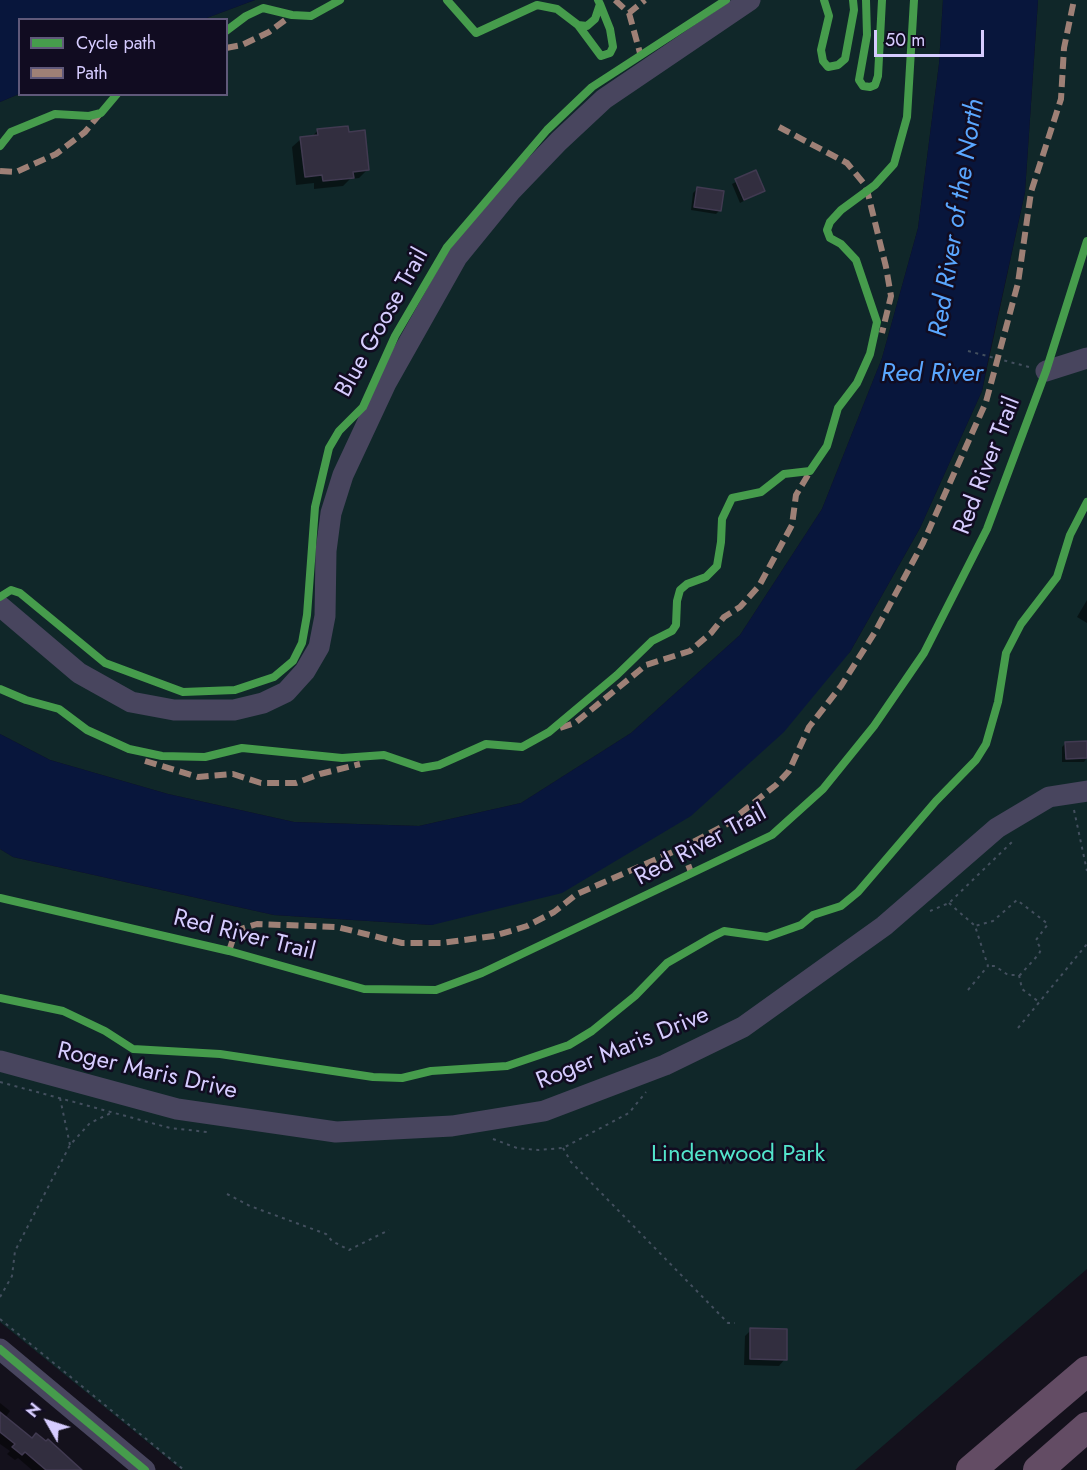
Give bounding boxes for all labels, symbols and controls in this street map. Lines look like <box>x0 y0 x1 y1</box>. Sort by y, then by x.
legend <box>18 18 228 96</box>
scale bar <box>877 18 986 56</box>
text: 50 m <box>885 27 925 53</box>
text: Cycle path <box>76 30 156 56</box>
text: Path <box>76 60 108 86</box>
water label: Red River of the North <box>924 97 992 339</box>
street label: Blue Goose Trail <box>330 243 436 403</box>
water label: Red River <box>881 359 983 391</box>
street label: Red River Trail <box>949 393 1027 539</box>
street label: Red River Trail <box>630 799 772 893</box>
street label: Red River Trail <box>170 904 318 968</box>
street label: Roger Maris Drive <box>532 1001 714 1097</box>
street label: Roger Maris Drive <box>54 1037 240 1107</box>
park label: Lindenwood Park <box>651 1141 825 1169</box>
north arrow <box>18 1392 78 1452</box>
text: N <box>21 1398 47 1423</box>

